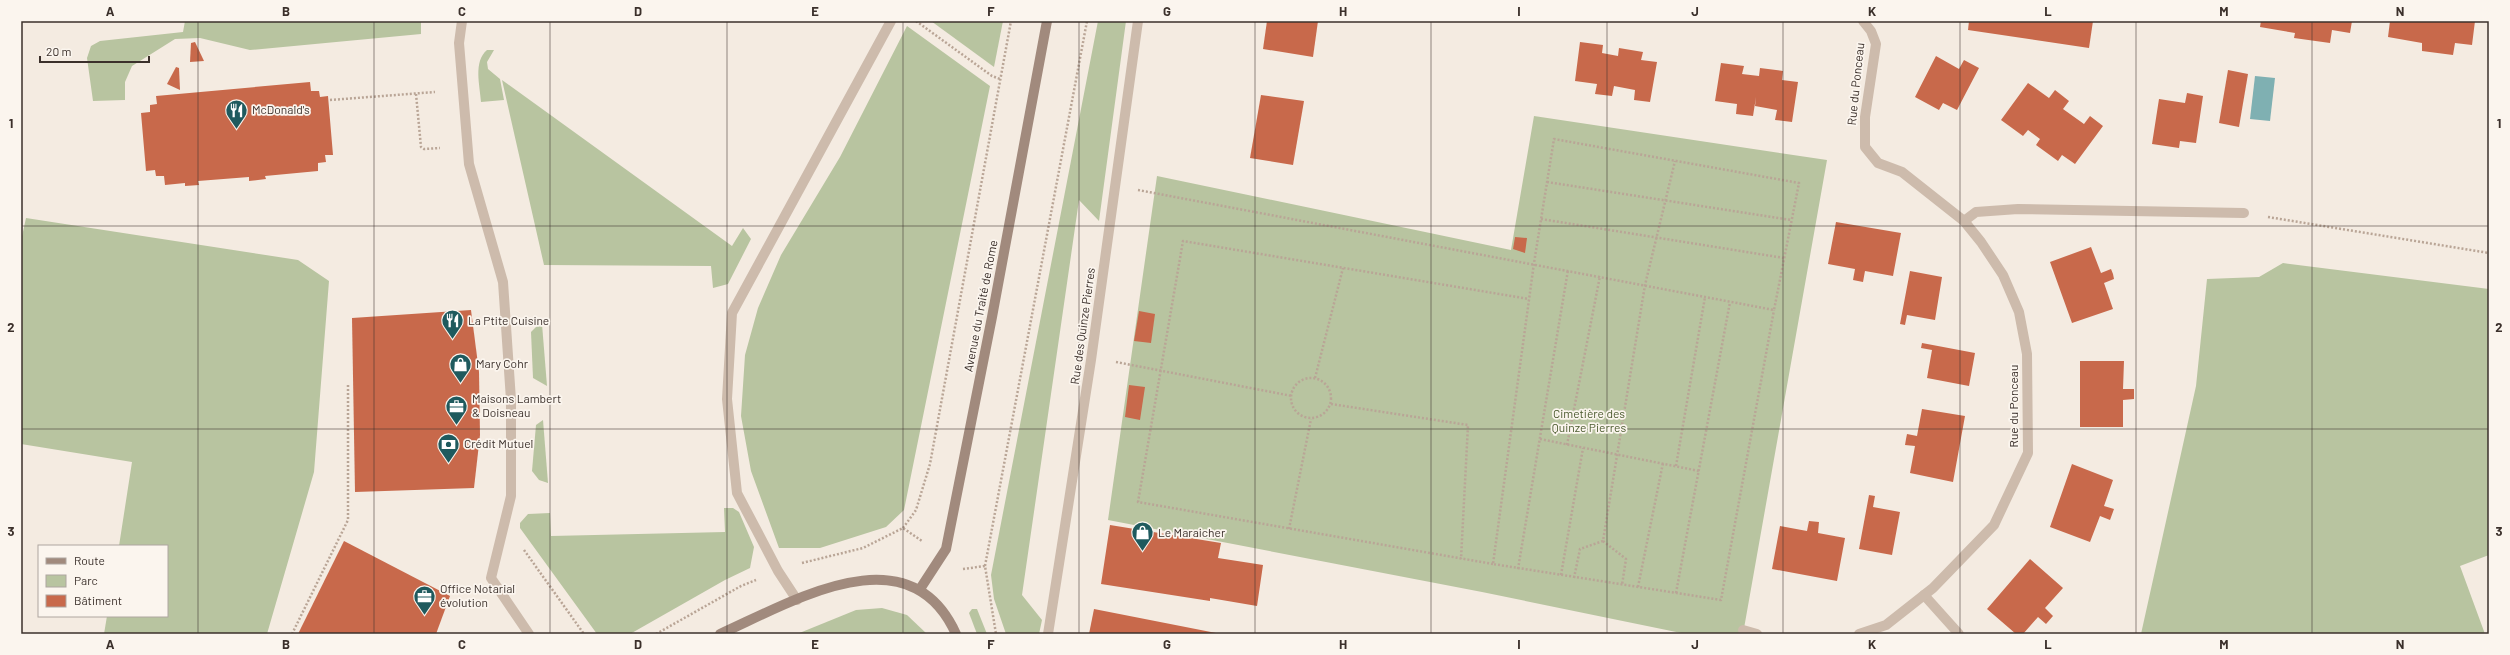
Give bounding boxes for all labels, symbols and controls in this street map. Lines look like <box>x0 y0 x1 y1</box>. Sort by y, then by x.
text: A <box>106 3 115 19</box>
text: B <box>282 3 290 19</box>
text: C <box>458 3 466 19</box>
text: D <box>634 3 642 19</box>
text: E <box>811 3 819 19</box>
text: F <box>987 3 995 19</box>
text: G <box>1163 3 1171 19</box>
text: H <box>1339 3 1347 19</box>
text: I <box>1517 3 1521 19</box>
text: J <box>1691 3 1699 19</box>
text: K <box>1868 3 1876 19</box>
text: L <box>2044 3 2052 19</box>
text: M <box>2219 3 2229 19</box>
text: N <box>2396 3 2404 19</box>
scale bar <box>40 38 149 64</box>
street label: Rue du Ponceau <box>1844 42 1866 126</box>
text: 20 m <box>46 44 72 58</box>
restaurant icon: McDonald's <box>224 97 250 130</box>
place label: McDonald's <box>252 102 310 116</box>
text: 1 <box>9 115 13 131</box>
text: 1 <box>2497 115 2501 131</box>
street label: Avenue du Traité de Rome <box>960 239 1000 373</box>
street label: Rue des Quinze Pierres <box>1067 266 1097 385</box>
restaurant icon: La Ptite Cuisine <box>439 308 465 341</box>
place label: La Ptite Cuisine <box>468 313 549 327</box>
text: 2 <box>7 319 15 335</box>
text: 2 <box>2495 319 2503 335</box>
shop icon: Mary Cohr <box>447 351 473 384</box>
place label: Mary Cohr <box>476 356 529 370</box>
street label: Rue du Ponceau <box>2006 365 2020 447</box>
place label: Maisons Lambert & Doisneau <box>472 391 561 419</box>
office icon: Maisons Lambert & Doisneau <box>444 393 470 426</box>
park label: Cimetière des Quinze Pierres <box>1552 406 1626 434</box>
bank icon: Crédit Mutuel <box>436 431 462 464</box>
place label: Crédit Mutuel <box>464 436 533 450</box>
shop icon: Le Maraicher <box>1129 520 1155 553</box>
text: 3 <box>7 523 15 539</box>
text: 3 <box>2495 523 2503 539</box>
place label: Le Maraicher <box>1158 525 1226 539</box>
legend <box>38 545 168 617</box>
text: Route <box>74 553 105 567</box>
text: Parc <box>74 573 98 587</box>
place label: Office Notarial évolution <box>440 581 515 609</box>
office icon: Office Notarial évolution <box>411 583 437 616</box>
text: Bâtiment <box>74 593 122 607</box>
text: A <box>106 636 115 652</box>
text: B <box>282 636 290 652</box>
text: C <box>458 636 466 652</box>
text: D <box>634 636 642 652</box>
text: E <box>811 636 819 652</box>
text: F <box>987 636 995 652</box>
text: G <box>1163 636 1171 652</box>
text: H <box>1339 636 1347 652</box>
text: I <box>1517 636 1521 652</box>
text: J <box>1691 636 1699 652</box>
text: K <box>1868 636 1876 652</box>
text: L <box>2044 636 2052 652</box>
text: M <box>2219 636 2229 652</box>
text: N <box>2396 636 2404 652</box>

